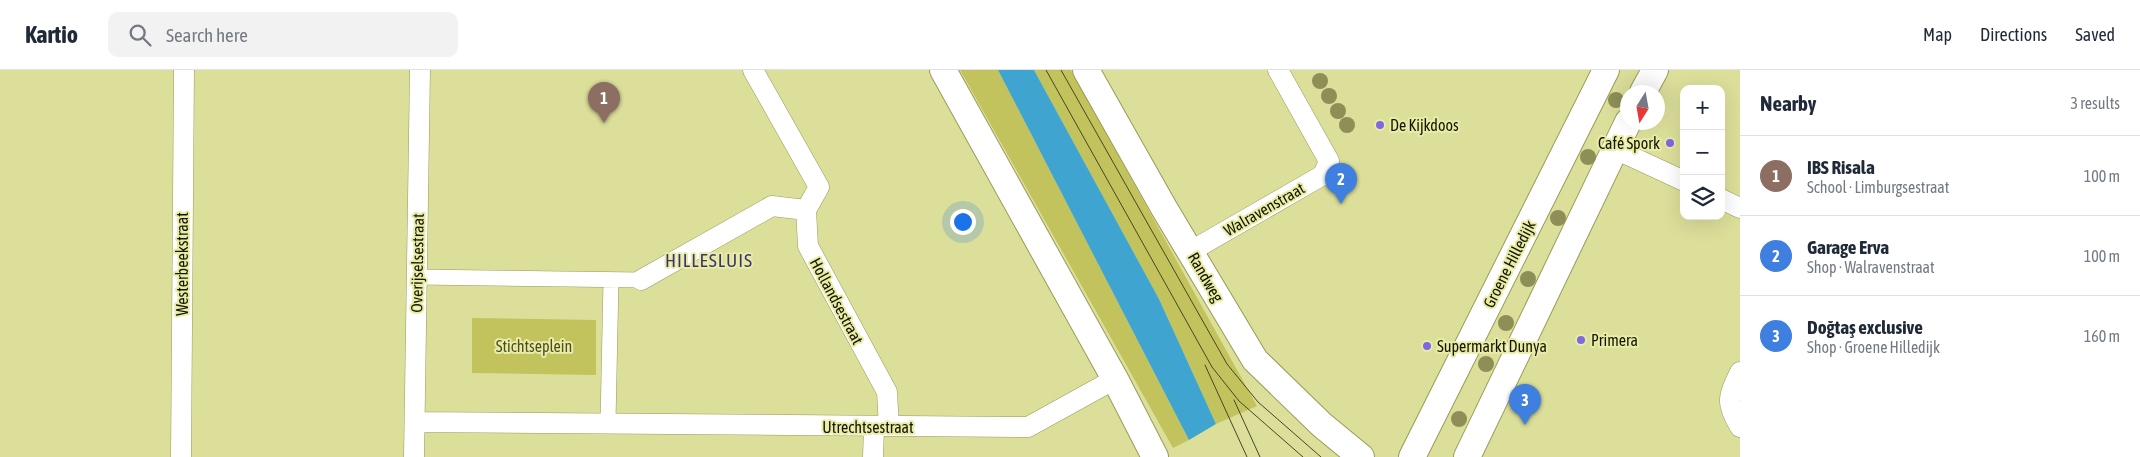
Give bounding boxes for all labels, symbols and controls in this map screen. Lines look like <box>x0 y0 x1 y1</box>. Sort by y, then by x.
search box <box>108 12 458 57</box>
text: Kartio <box>25 21 78 48</box>
icon: search <box>126 21 154 49</box>
text: Search here <box>166 24 248 46</box>
text: Map <box>1923 24 1952 45</box>
text: Directions <box>1980 24 2047 45</box>
text: Saved <box>2075 24 2115 45</box>
pin: 1 <box>588 82 620 123</box>
north arrow <box>1620 85 1665 130</box>
map controls <box>1680 85 1725 220</box>
button: + <box>1680 85 1725 130</box>
text: Nearby <box>1760 91 1816 115</box>
text: 3 results <box>2070 94 2120 112</box>
place label: De Kijkdoos <box>1390 116 1459 135</box>
marker: De Kijkdoos <box>1374 119 1386 131</box>
button: − <box>1680 130 1725 175</box>
place label: Café Spork <box>1598 134 1660 153</box>
marker: Café Spork <box>1664 137 1676 149</box>
text: IBS Risala <box>1807 156 1875 178</box>
pin: 2 <box>1325 163 1357 204</box>
text: 1 <box>1772 167 1780 185</box>
text: 100 m <box>2084 167 2120 185</box>
button: layers <box>1680 175 1725 220</box>
street label: Walravenstraat <box>1220 178 1308 239</box>
text: School · Limburgsestraat <box>1807 178 1949 196</box>
your location <box>950 209 976 235</box>
street label: Westerbeekstraat <box>173 212 191 316</box>
street label: Overijselsestraat <box>407 213 428 313</box>
street label: Groene Hilledijk <box>1479 217 1540 311</box>
text: Garage Erva <box>1807 236 1889 258</box>
text: 2 <box>1772 247 1780 265</box>
text: 100 m <box>2084 247 2120 265</box>
district label: HILLESLUIS <box>665 249 753 271</box>
street label: Randweg <box>1184 249 1227 306</box>
street label: Hollandsestraat <box>807 255 867 348</box>
text: Shop · Walravenstraat <box>1807 258 1935 276</box>
text: Doğtaş exclusive <box>1807 316 1923 338</box>
text: 3 <box>1772 327 1780 345</box>
text: 160 m <box>2084 327 2120 345</box>
place label: Primera <box>1591 331 1638 349</box>
marker: Primera <box>1575 334 1587 346</box>
park label: Stichtseplein <box>496 337 572 356</box>
place label: Supermarkt Dunya <box>1437 337 1547 356</box>
text: Shop · Groene Hilledijk <box>1807 338 1940 356</box>
marker: Supermarkt Dunya <box>1421 340 1433 352</box>
pin: 3 <box>1509 384 1541 425</box>
street label: Utrechtsestraat <box>822 418 914 436</box>

